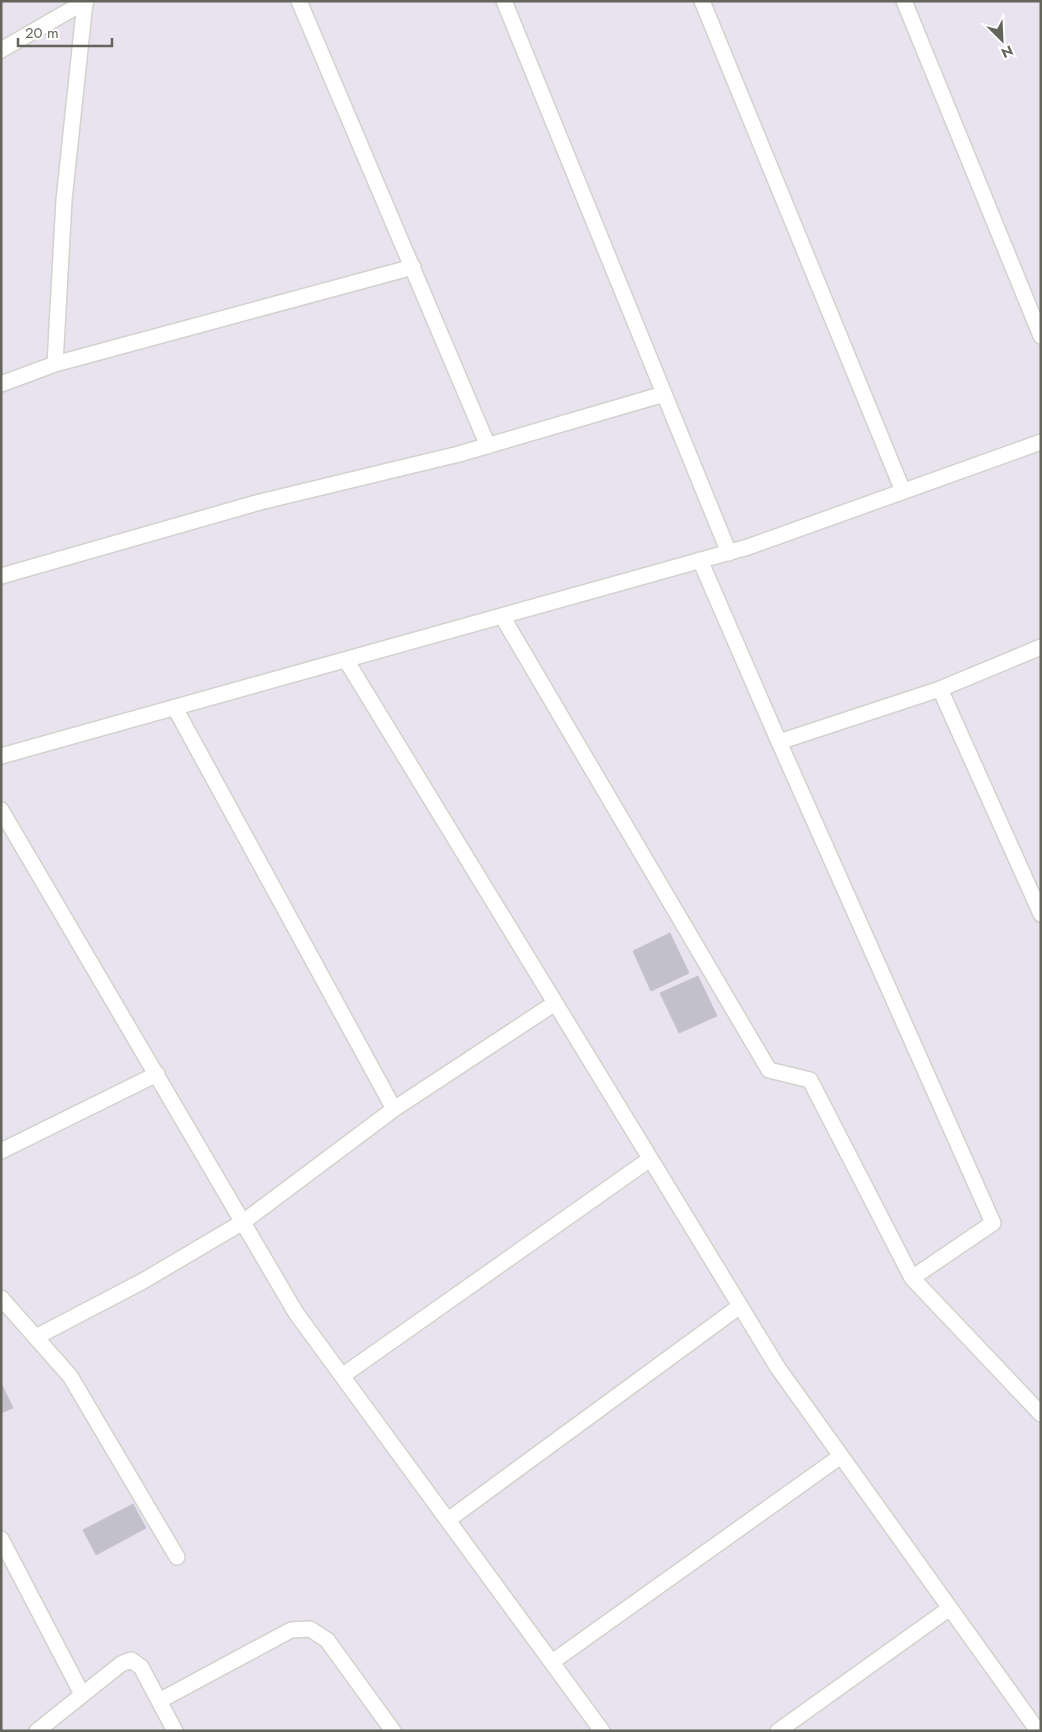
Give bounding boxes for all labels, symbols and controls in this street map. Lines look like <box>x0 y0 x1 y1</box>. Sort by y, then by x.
scale bar <box>18 15 111 47</box>
north arrow <box>977 15 1027 65</box>
text: 20 m <box>25 22 59 44</box>
text: N <box>998 40 1016 63</box>

